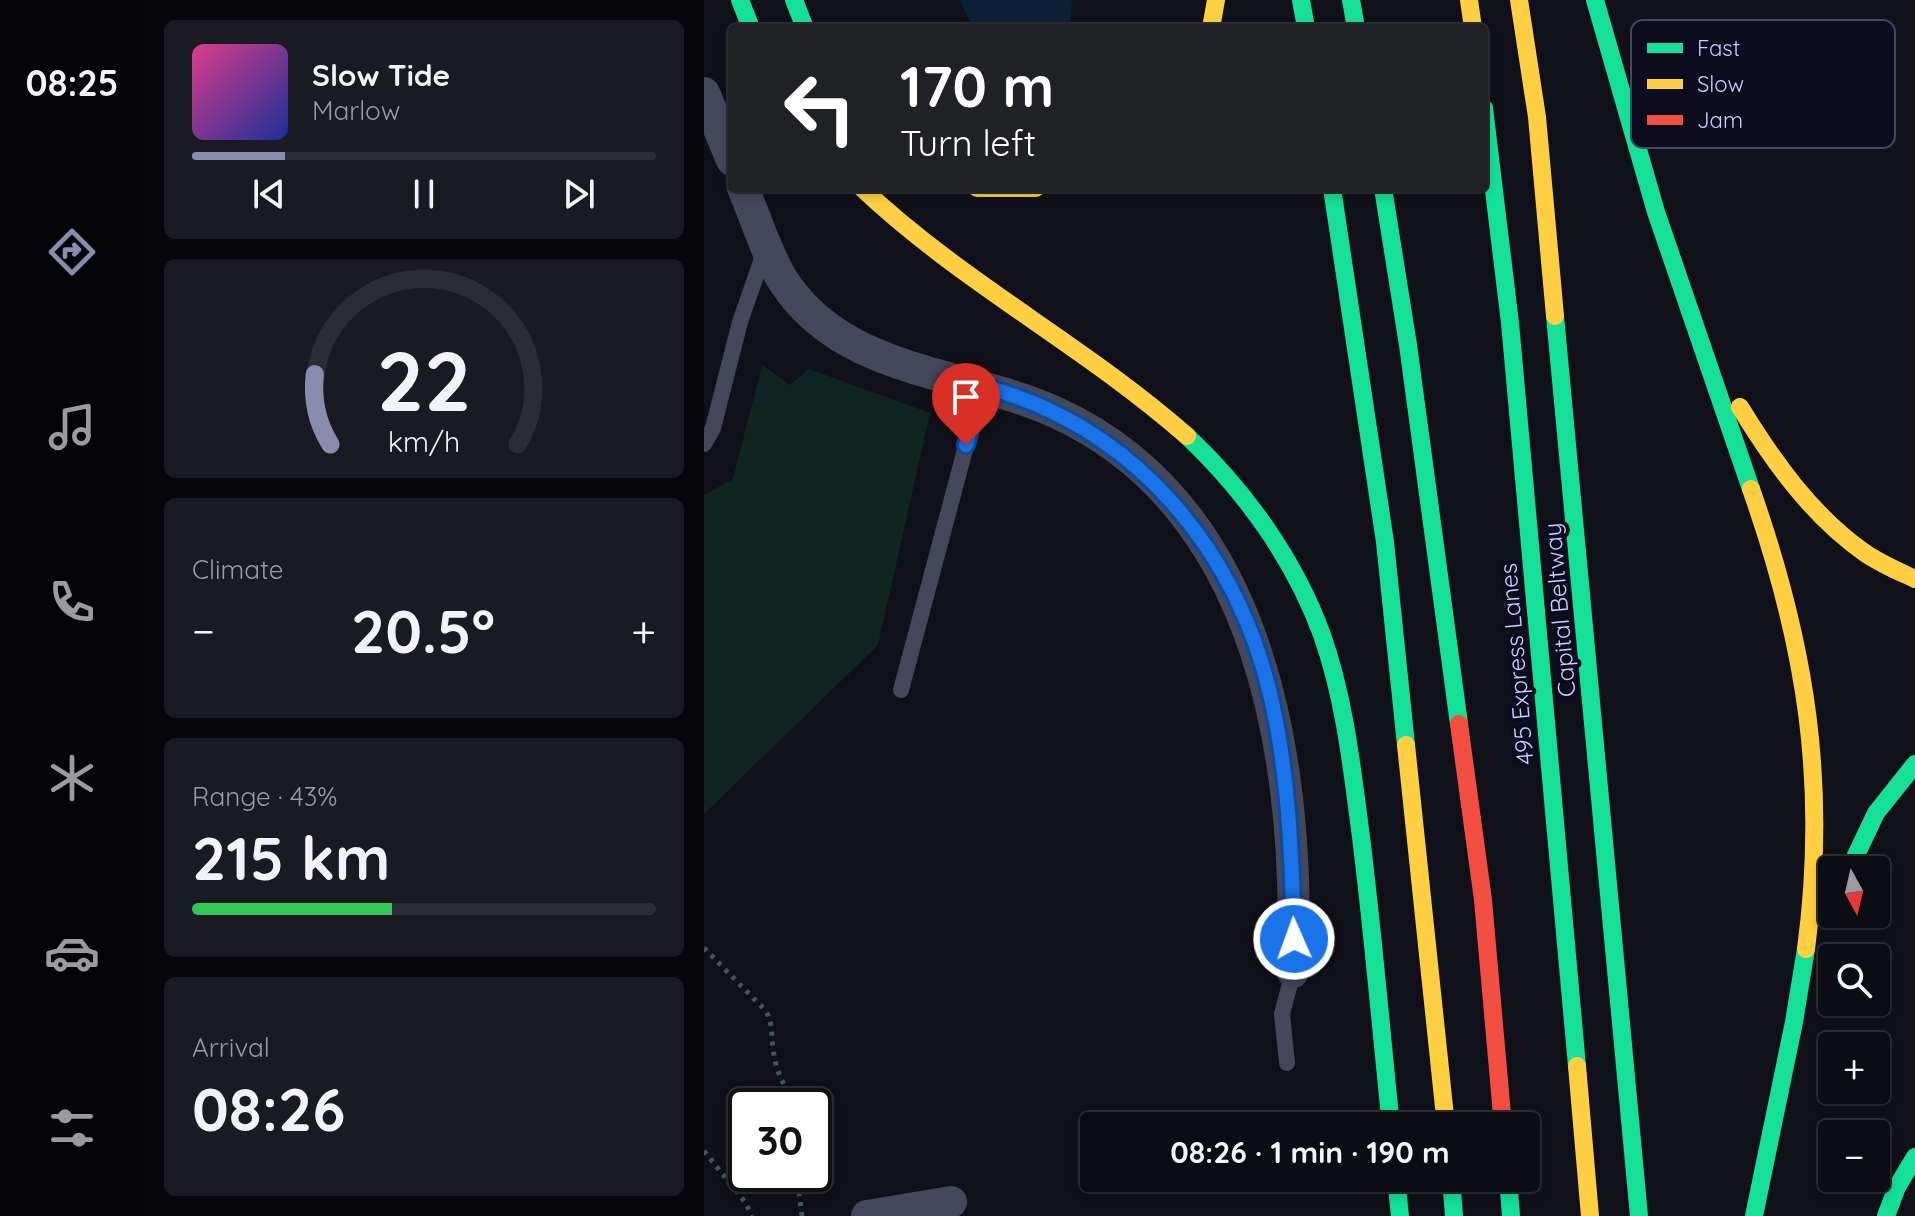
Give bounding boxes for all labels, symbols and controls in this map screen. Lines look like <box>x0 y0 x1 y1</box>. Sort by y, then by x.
legend <box>1631 20 1895 148</box>
text: Fast <box>1697 34 1740 62</box>
text: 170 m <box>900 51 1054 121</box>
text: Slow Tide <box>312 56 450 94</box>
icon: left <box>768 56 872 160</box>
text: 08:25 <box>26 60 118 105</box>
text: Slow <box>1697 70 1744 98</box>
text: Marlow <box>312 94 400 127</box>
text: Jam <box>1697 106 1743 134</box>
text: Turn left <box>900 120 1036 165</box>
icon: previous <box>247 172 291 216</box>
icon: pause <box>402 172 446 216</box>
icon: next <box>557 172 601 216</box>
icon: directions <box>44 224 100 280</box>
text: 22 <box>377 327 471 431</box>
pin <box>932 363 1000 445</box>
icon: arrive <box>944 375 988 419</box>
icon: music <box>44 399 100 455</box>
text: km/h <box>388 423 460 459</box>
street label: Capital Beltway <box>1536 522 1582 698</box>
text: Climate <box>192 553 283 586</box>
street label: 495 Express Lanes <box>1492 562 1540 766</box>
icon: phone <box>44 574 100 630</box>
text: 20.5° <box>351 593 495 668</box>
text: − <box>192 603 215 658</box>
text: + <box>631 603 656 658</box>
icon: climate <box>44 750 100 806</box>
text: Range · 43% <box>192 780 337 813</box>
text: 215 km <box>192 820 390 895</box>
north arrow <box>1818 856 1890 928</box>
map controls <box>1818 856 1890 1192</box>
position arrow <box>1252 897 1336 981</box>
icon: car <box>44 925 100 981</box>
button: search <box>1818 944 1890 1016</box>
text: Arrival <box>192 1031 270 1064</box>
button: + <box>1818 1032 1890 1104</box>
text: 08:26 <box>192 1071 345 1146</box>
speed limit sign: 30 <box>728 1088 832 1192</box>
icon: filters <box>44 1100 100 1156</box>
button: − <box>1818 1120 1890 1192</box>
text: 08:26 · 1 min · 190 m <box>1170 1133 1450 1171</box>

